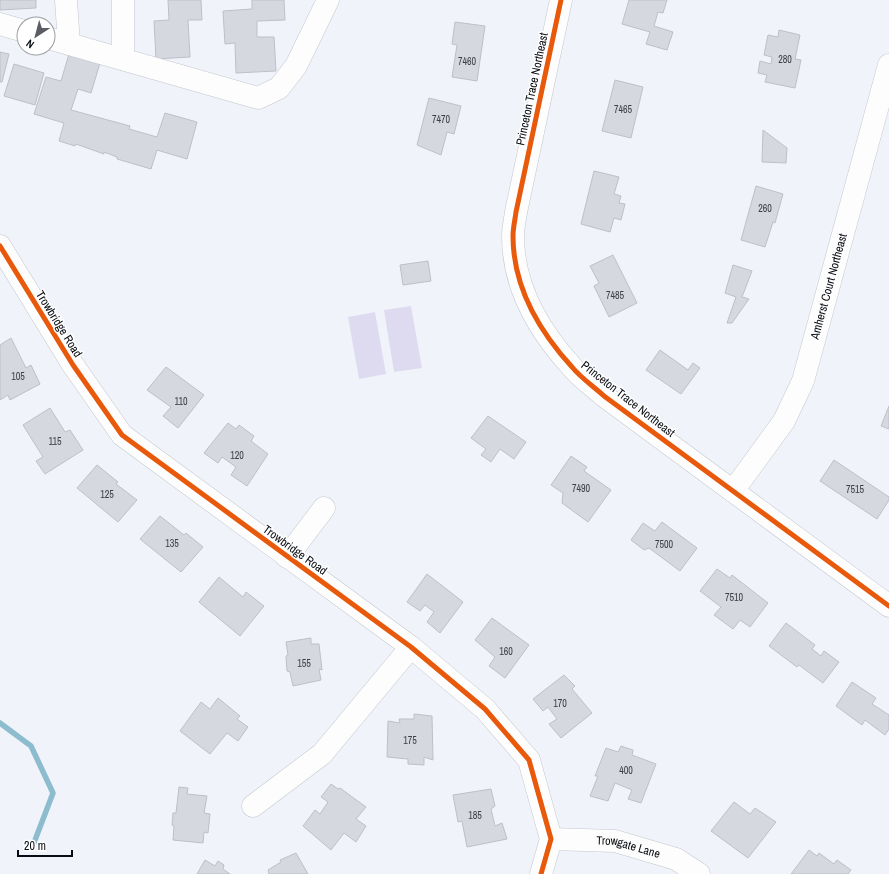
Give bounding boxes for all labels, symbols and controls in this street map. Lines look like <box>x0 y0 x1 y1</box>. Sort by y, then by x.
north arrow <box>16 16 56 56</box>
street label: Princeton Trace Northeast <box>512 31 552 147</box>
text: N <box>23 37 37 52</box>
house number: 280 <box>778 53 792 66</box>
house number: 7460 <box>458 55 477 68</box>
house number: 7465 <box>614 103 633 116</box>
house number: 7470 <box>432 113 451 126</box>
house number: 260 <box>758 202 772 215</box>
street label: Amherst Court Northeast <box>806 231 851 342</box>
street label: Trowbridge Road <box>32 288 86 360</box>
house number: 7485 <box>606 289 625 302</box>
street label: Princeton Trace Northeast <box>578 357 678 441</box>
house number: 105 <box>11 370 25 383</box>
house number: 110 <box>174 395 188 408</box>
house number: 115 <box>48 435 62 448</box>
house number: 120 <box>230 449 244 462</box>
house number: 7490 <box>572 482 591 495</box>
house number: 7515 <box>846 483 865 496</box>
house number: 125 <box>100 488 114 501</box>
street label: Trowbridge Road <box>260 521 330 579</box>
house number: 135 <box>165 537 179 550</box>
house number: 7500 <box>655 538 674 551</box>
house number: 7510 <box>725 591 744 604</box>
house number: 160 <box>499 645 513 658</box>
house number: 155 <box>297 657 311 670</box>
house number: 170 <box>553 697 567 710</box>
house number: 175 <box>403 734 417 747</box>
house number: 400 <box>619 764 633 777</box>
house number: 185 <box>468 809 482 822</box>
scale bar <box>18 832 72 858</box>
street label: Trowgate Lane <box>596 832 662 862</box>
text: 20 m <box>24 838 46 854</box>

